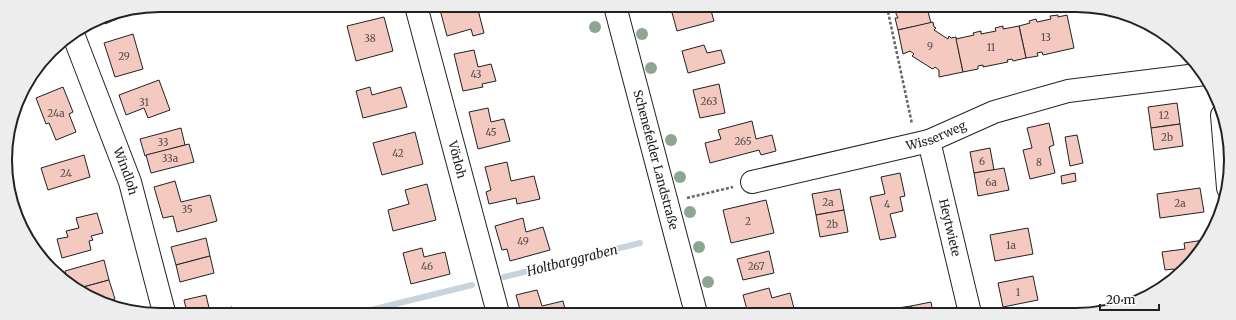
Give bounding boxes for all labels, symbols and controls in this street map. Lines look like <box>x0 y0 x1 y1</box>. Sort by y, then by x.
house number: 13 <box>1041 31 1051 44</box>
house number: 38 <box>364 32 376 45</box>
house number: 9 <box>927 40 933 53</box>
house number: 11 <box>987 41 996 54</box>
house number: 29 <box>118 50 130 63</box>
house number: 43 <box>470 68 482 81</box>
street label: Schenefelder Landstraße <box>630 88 682 231</box>
house number: 263 <box>701 95 718 108</box>
house number: 31 <box>139 96 149 109</box>
house number: 24a <box>47 107 65 120</box>
house number: 12 <box>1159 109 1169 122</box>
street label: Wisserweg <box>904 117 969 153</box>
house number: 45 <box>485 126 497 139</box>
house number: 2b <box>1161 131 1173 144</box>
house number: 265 <box>734 135 752 148</box>
house number: 33 <box>158 136 169 149</box>
street label: Vörloh <box>445 138 470 180</box>
street label: Windloh <box>110 144 141 197</box>
house number: 42 <box>392 147 404 160</box>
house number: 33a <box>162 152 179 165</box>
house number: 6 <box>979 155 985 168</box>
house number: 8 <box>1036 156 1042 169</box>
house number: 24 <box>60 167 72 180</box>
house number: 6a <box>985 176 997 189</box>
house number: 2a <box>822 196 834 209</box>
street label: Heytwiete <box>936 197 964 258</box>
house number: 2a <box>1174 197 1186 210</box>
house number: 4 <box>884 198 890 211</box>
house number: 35 <box>181 203 193 216</box>
house number: 2 <box>745 215 751 228</box>
house number: 2b <box>826 218 838 231</box>
house number: 49 <box>517 235 529 248</box>
house number: 1a <box>1006 239 1017 252</box>
water label: Holtbarggraben <box>524 241 619 280</box>
house number: 46 <box>421 260 433 273</box>
house number: 267 <box>748 260 765 273</box>
house number: 1 <box>1016 286 1021 299</box>
scale bar <box>1100 286 1159 312</box>
text: 20 m <box>1106 292 1135 307</box>

